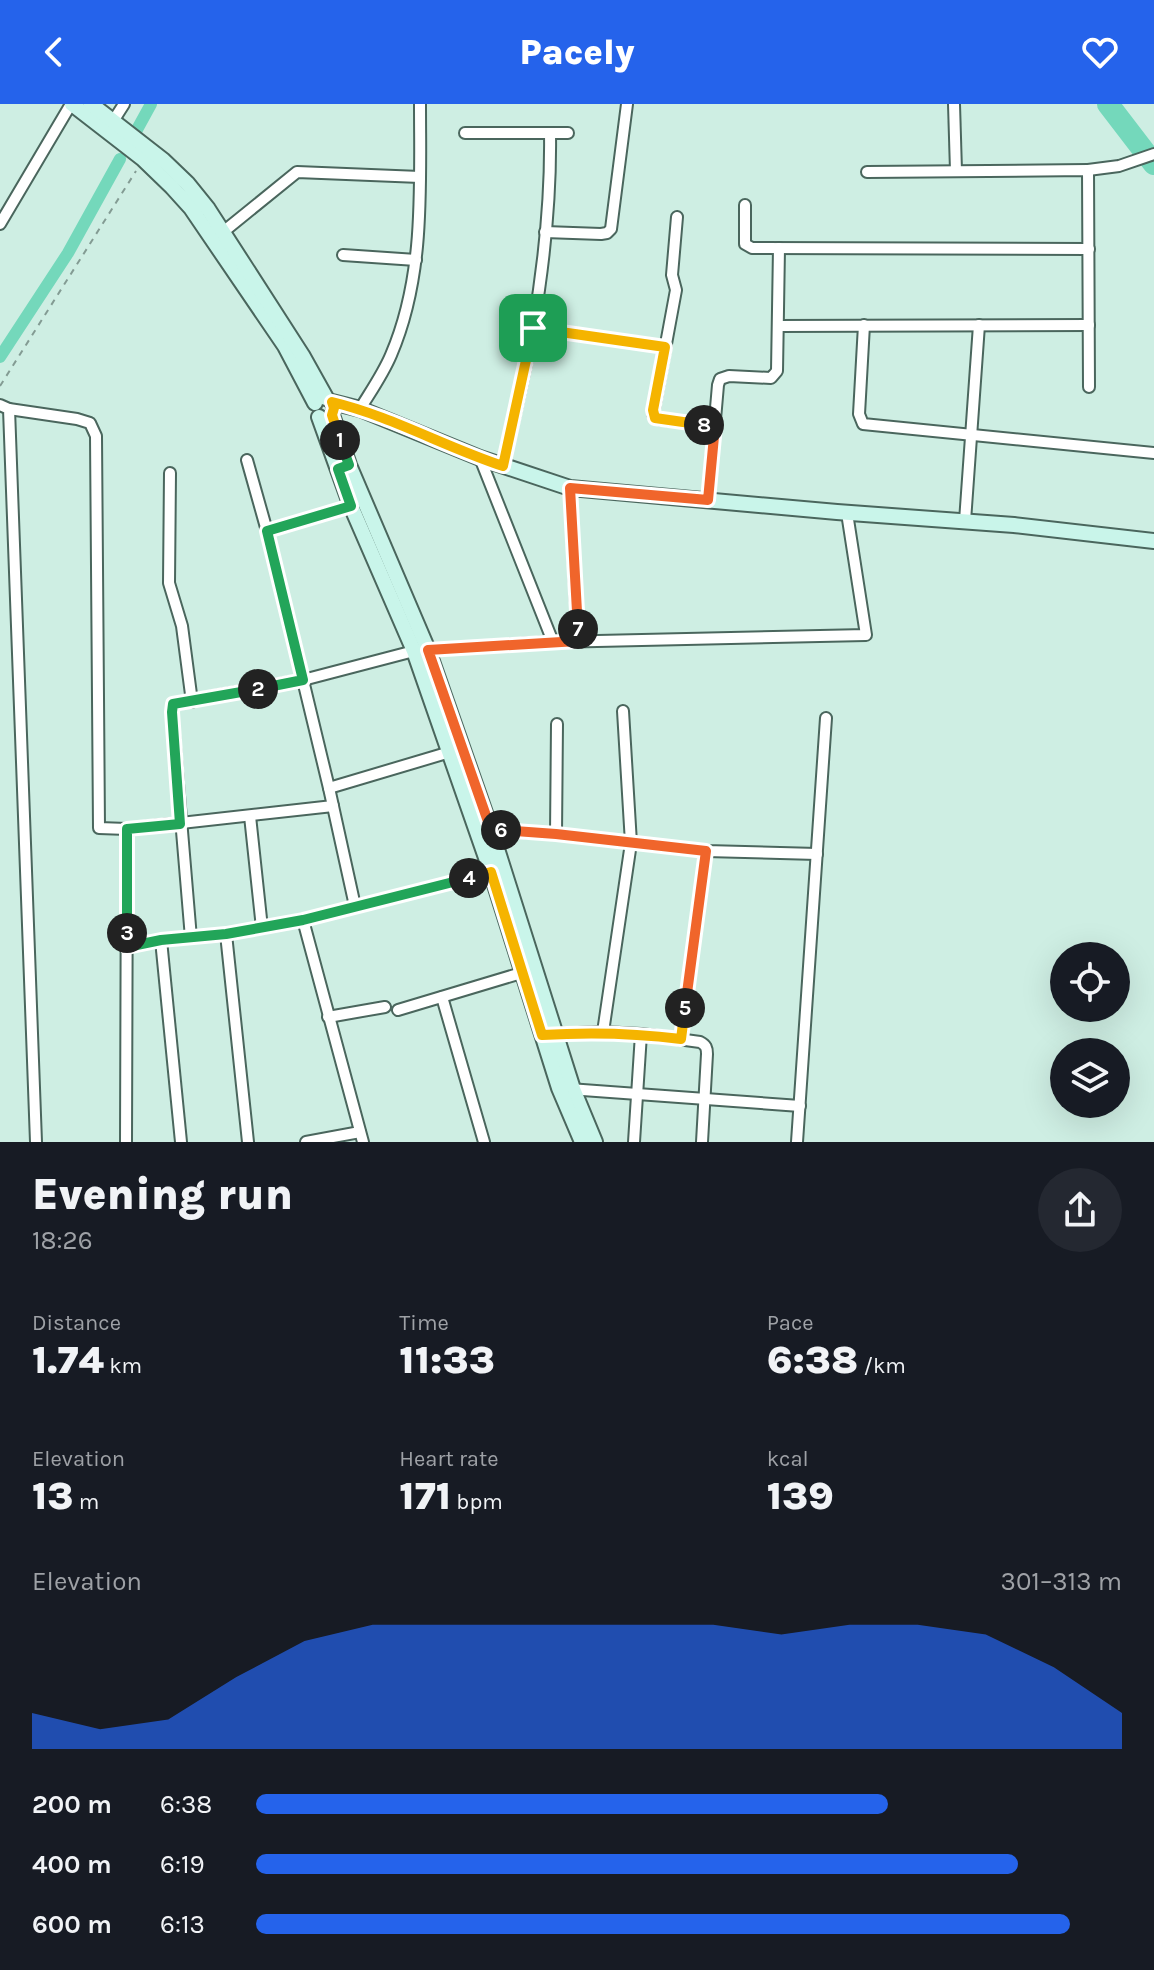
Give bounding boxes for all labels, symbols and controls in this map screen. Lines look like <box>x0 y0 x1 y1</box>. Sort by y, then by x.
icon: back <box>32 30 76 74</box>
icon: heart <box>1078 30 1122 74</box>
text: Pacely <box>519 31 635 73</box>
pin <box>499 294 567 362</box>
icon: arrive <box>511 306 555 350</box>
pin: 8 <box>684 405 724 445</box>
text: 8 <box>697 412 711 438</box>
pin: 1 <box>320 420 360 460</box>
text: 1 <box>336 427 344 453</box>
pin: 7 <box>558 609 598 649</box>
text: 7 <box>573 616 583 642</box>
pin: 2 <box>238 669 278 709</box>
text: 2 <box>251 676 265 702</box>
pin: 6 <box>481 810 521 850</box>
text: 6 <box>494 817 508 843</box>
pin: 4 <box>449 858 489 898</box>
text: 4 <box>462 865 476 891</box>
pin: 3 <box>107 913 147 953</box>
text: 3 <box>120 920 134 946</box>
map controls <box>1050 942 1130 1118</box>
button: locate <box>1050 942 1130 1022</box>
pin: 5 <box>665 988 705 1028</box>
text: 5 <box>679 995 691 1021</box>
button: layers <box>1050 1038 1130 1118</box>
button: share <box>1038 1168 1122 1252</box>
text: Evening run <box>32 1169 293 1220</box>
text: 18:26 <box>32 1225 93 1256</box>
text: Distance <box>32 1310 121 1336</box>
text: Time <box>399 1310 449 1336</box>
text: Pace <box>767 1310 814 1336</box>
text: 1.74 <box>32 1336 104 1383</box>
text: 11:33 <box>399 1336 495 1383</box>
text: 6:38 <box>767 1336 858 1383</box>
text: km <box>104 1353 142 1379</box>
text: /km <box>858 1353 906 1379</box>
text: Elevation <box>32 1446 125 1472</box>
text: Heart rate <box>399 1446 499 1472</box>
text: kcal <box>767 1446 809 1472</box>
text: 13 <box>32 1472 74 1519</box>
text: 171 <box>399 1472 451 1519</box>
text: 139 <box>767 1472 834 1519</box>
text: m <box>74 1489 99 1515</box>
text: bpm <box>451 1489 503 1515</box>
text: Elevation <box>32 1566 142 1597</box>
text: 301–313 m <box>1001 1566 1122 1597</box>
text: 200 m <box>32 1789 112 1820</box>
text: 6:38 <box>160 1789 212 1820</box>
text: 400 m <box>32 1849 112 1880</box>
text: 6:19 <box>160 1849 205 1880</box>
text: 600 m <box>32 1909 112 1940</box>
text: 6:13 <box>160 1909 205 1940</box>

